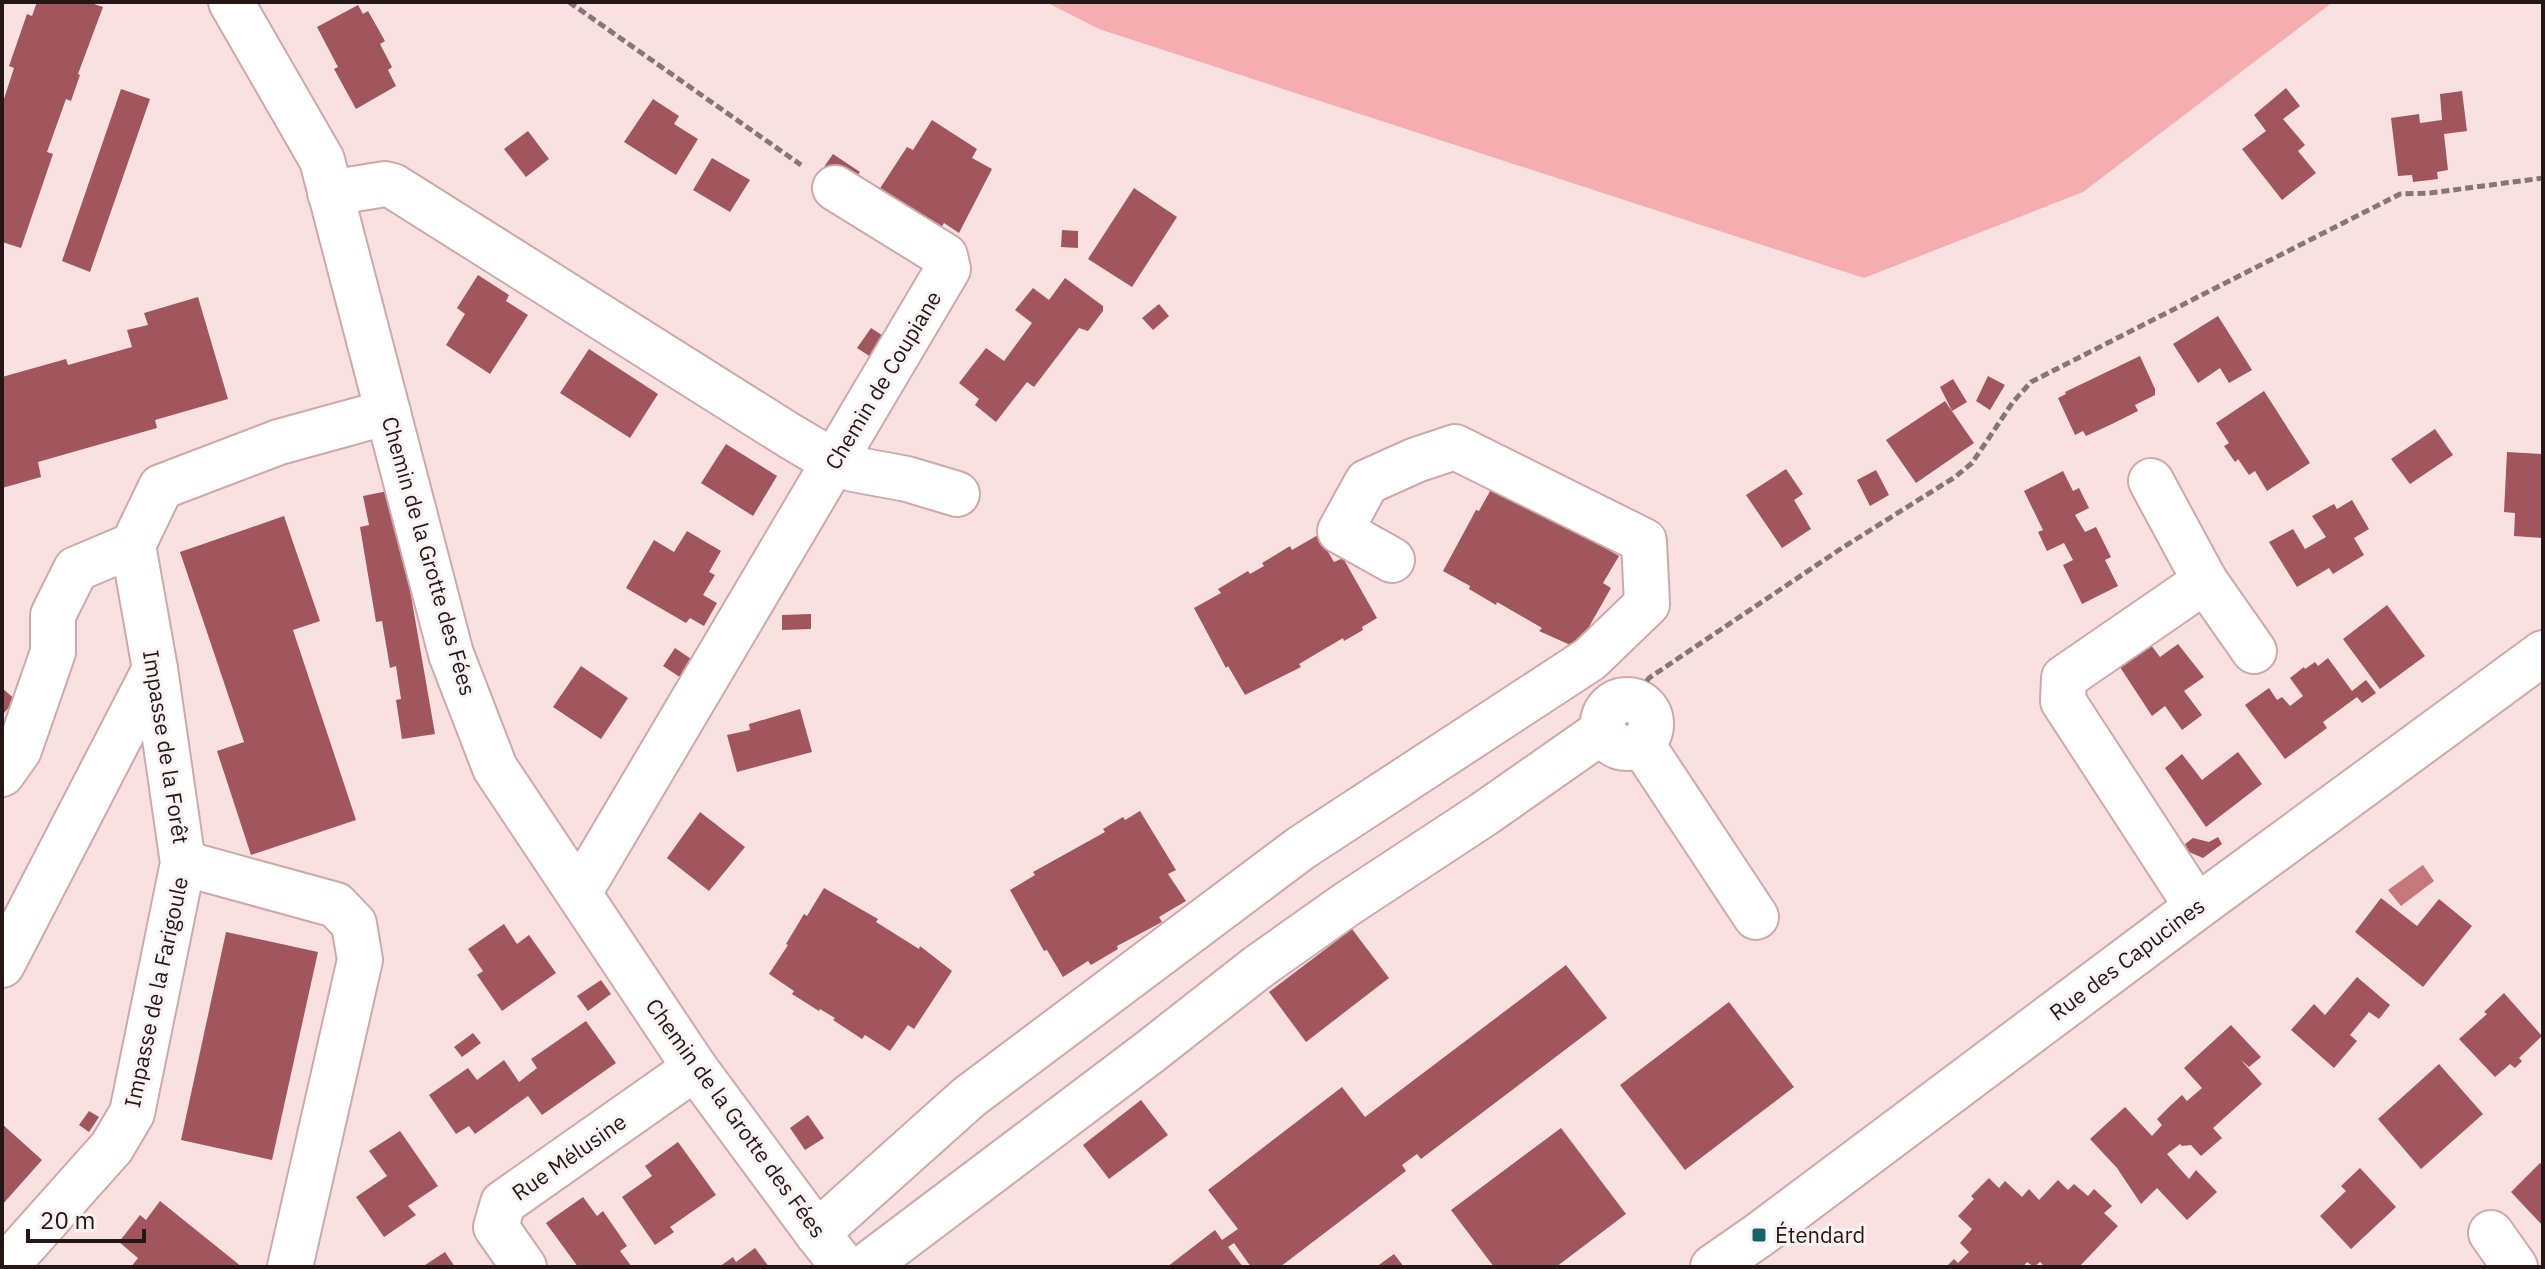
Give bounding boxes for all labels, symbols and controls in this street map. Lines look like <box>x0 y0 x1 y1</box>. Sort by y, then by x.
street label: Chemin de Coupiane <box>818 285 947 475</box>
street label: Chemin de la Grotte des Fées <box>376 413 483 699</box>
street label: Impasse de la Forêt <box>137 648 196 846</box>
street label: Impasse de la Farigoule <box>117 874 194 1110</box>
street label: Rue des Capucines <box>2043 891 2210 1026</box>
street label: Chemin de la Grotte des Fées <box>640 992 833 1243</box>
street label: Rue Mélusine <box>506 1107 632 1207</box>
scale bar <box>28 1193 144 1243</box>
text: 20 m <box>40 1204 95 1236</box>
place label: Étendard <box>1775 1220 1865 1249</box>
marker: Étendard <box>1750 1226 1768 1244</box>

